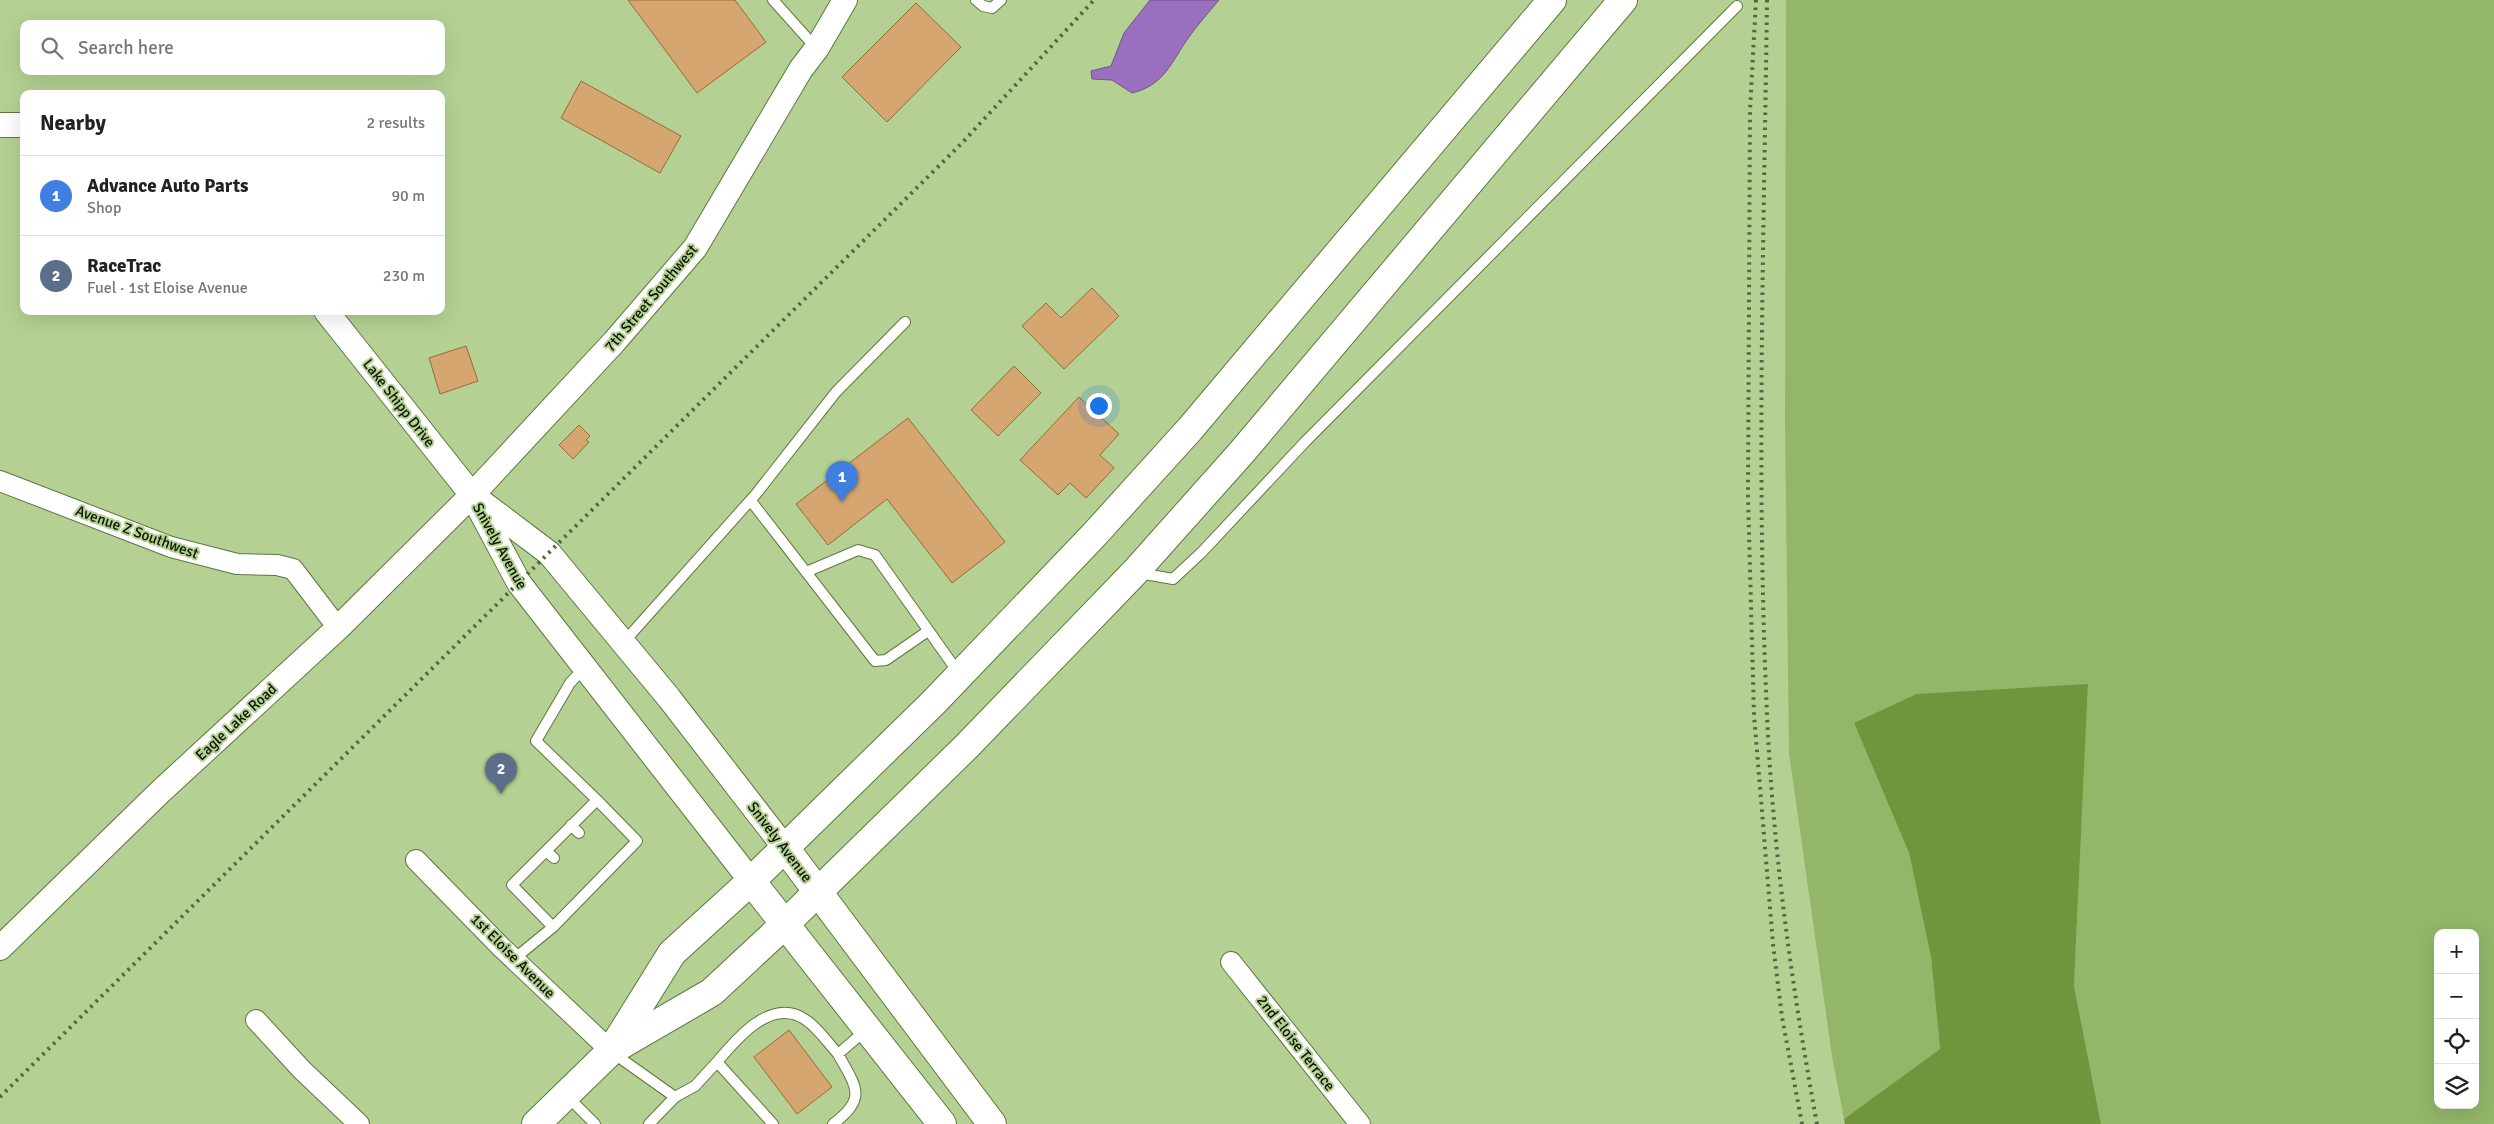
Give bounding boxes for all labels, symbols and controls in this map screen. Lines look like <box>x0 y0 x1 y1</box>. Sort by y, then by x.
search box <box>20 20 445 75</box>
icon: search <box>38 34 66 62</box>
text: Search here <box>78 36 174 60</box>
text: Nearby <box>40 110 106 136</box>
text: 2 results <box>366 113 425 133</box>
text: Advance Auto Parts <box>87 174 249 198</box>
text: 1 <box>52 186 60 206</box>
text: 90 m <box>391 186 425 206</box>
text: Shop <box>87 198 121 218</box>
street label: 7th Street Southwest <box>601 241 701 355</box>
text: RaceTrac <box>87 254 161 278</box>
text: 2 <box>52 266 60 286</box>
text: 230 m <box>383 266 425 286</box>
text: Fuel · 1st Eloise Avenue <box>87 278 248 298</box>
street label: Lake Shipp Drive <box>359 355 439 451</box>
your location <box>1086 393 1112 419</box>
pin: 1 <box>826 461 858 502</box>
street label: Snively Avenue <box>469 500 531 592</box>
street label: Avenue Z Southwest <box>73 501 201 563</box>
street label: Eagle Lake Road <box>192 680 280 764</box>
pin: 2 <box>485 753 517 794</box>
street label: Snively Avenue <box>744 798 816 886</box>
street label: 1st Eloise Avenue <box>467 910 559 1002</box>
map controls <box>2434 929 2479 1109</box>
button: + <box>2434 929 2479 974</box>
button: − <box>2434 974 2479 1019</box>
street label: 2nd Eloise Terrace <box>1253 992 1339 1094</box>
button: locate <box>2434 1019 2479 1064</box>
button: layers <box>2434 1064 2479 1109</box>

